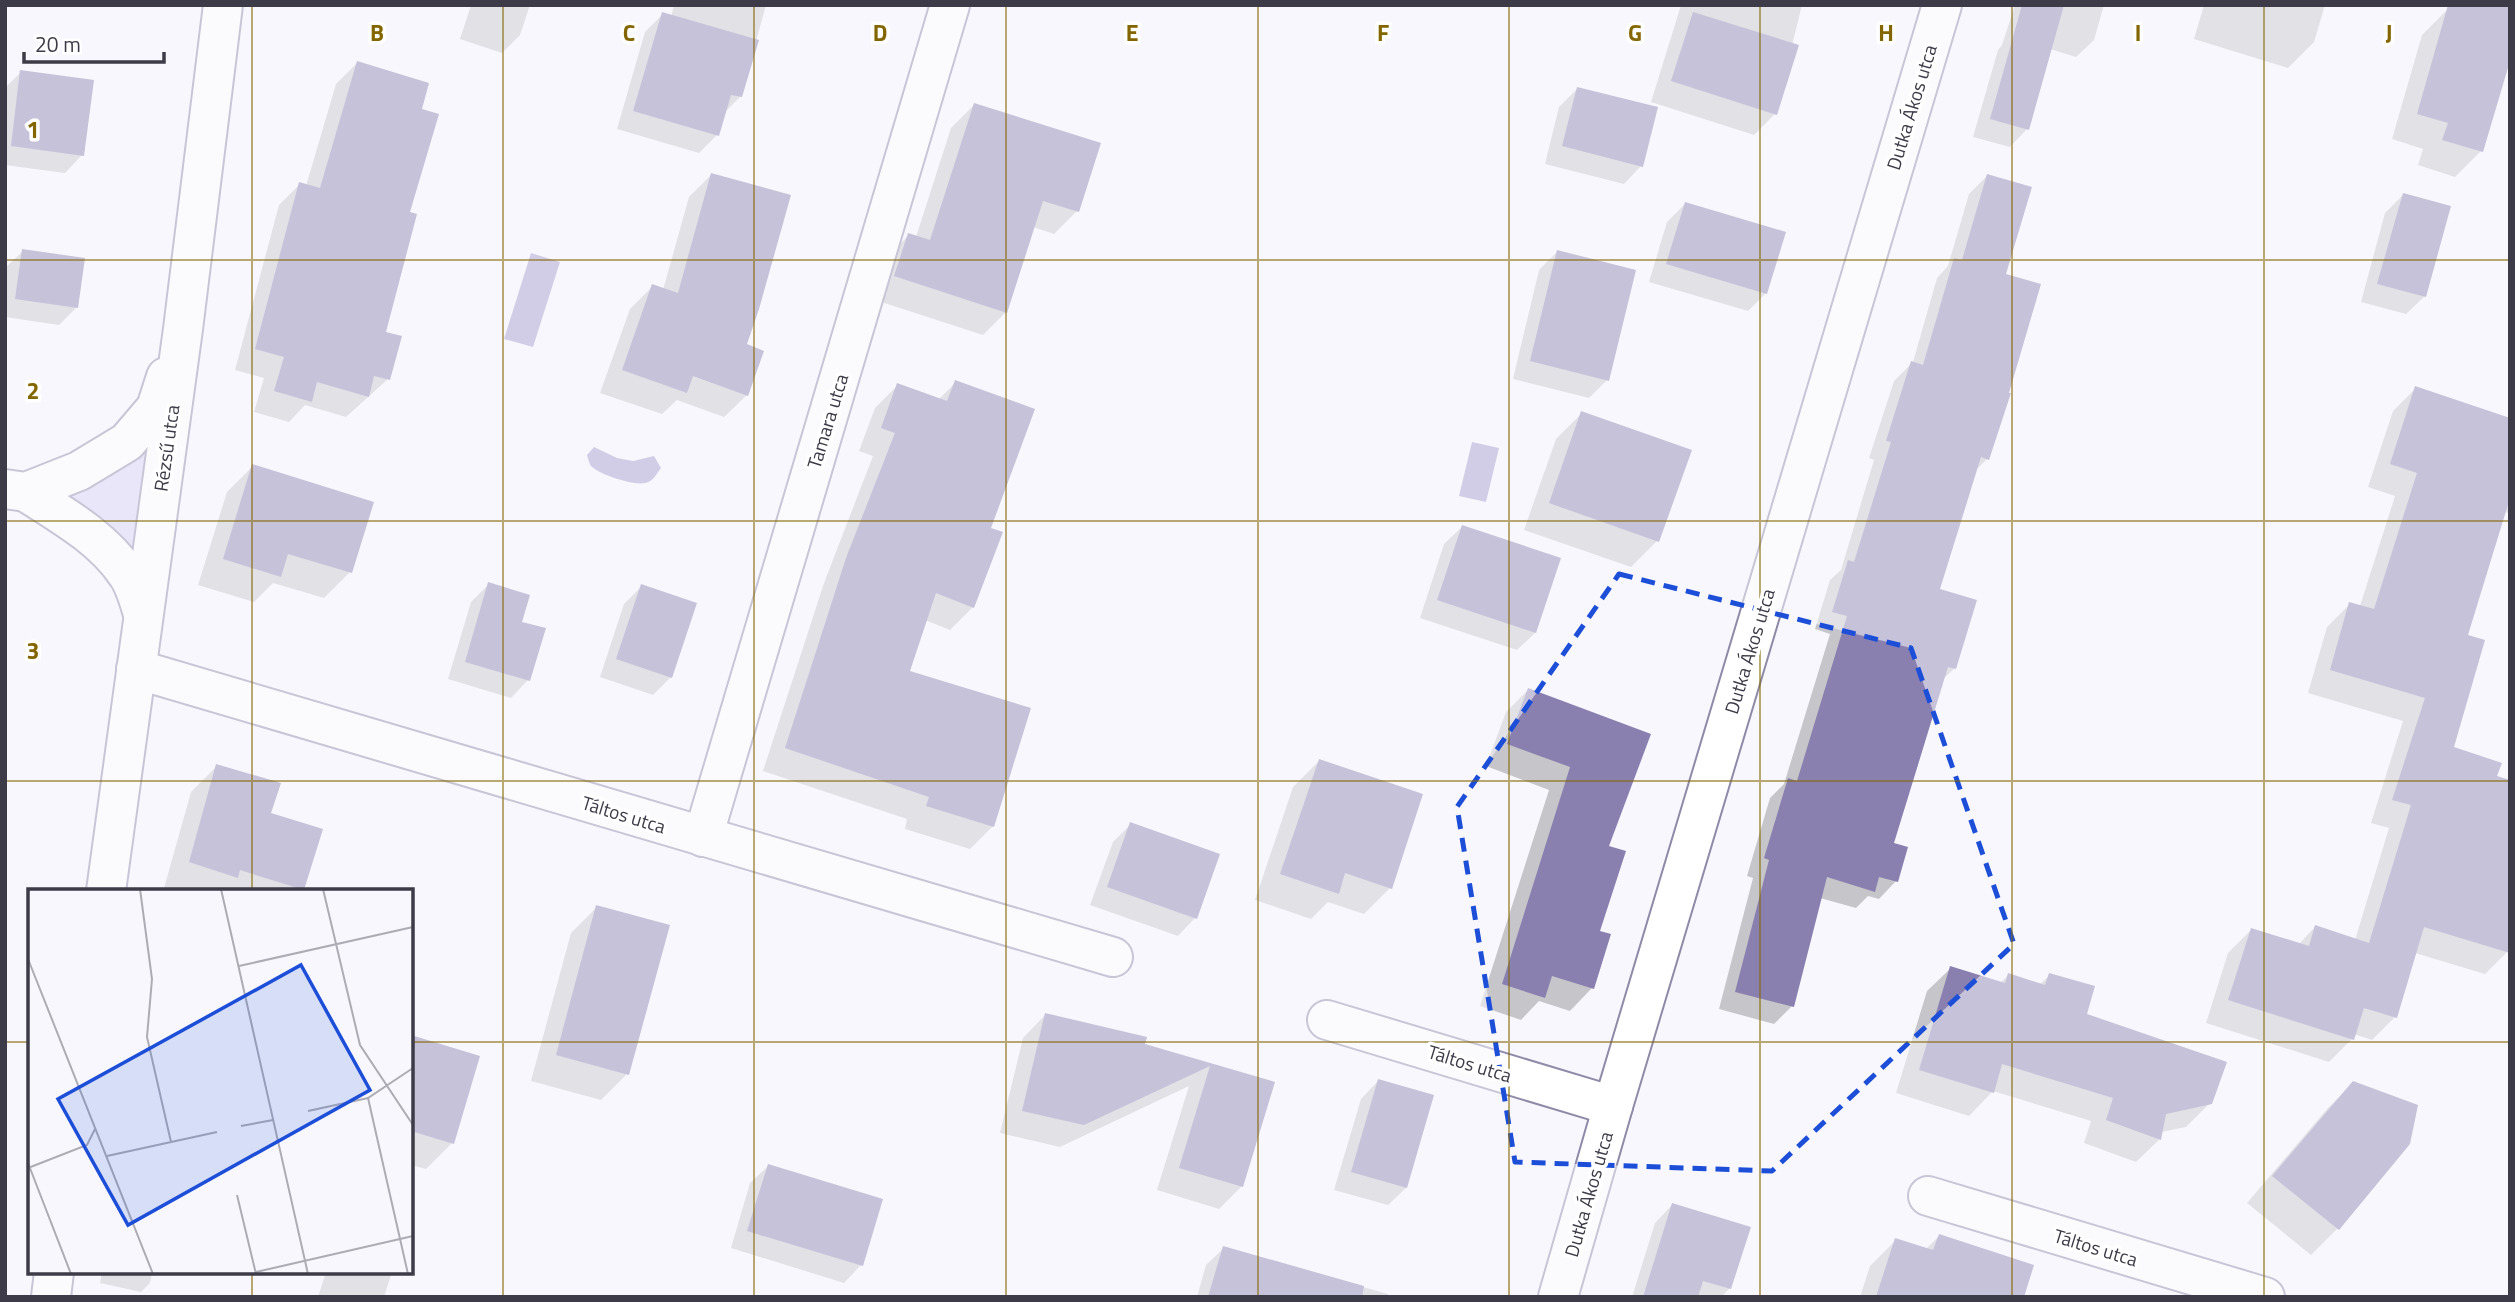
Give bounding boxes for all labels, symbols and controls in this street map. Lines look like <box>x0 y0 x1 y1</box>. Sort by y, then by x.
text: B <box>370 15 384 50</box>
text: C <box>623 15 635 50</box>
text: D <box>873 15 887 50</box>
text: E <box>1126 15 1138 50</box>
text: F <box>1377 15 1389 50</box>
text: G <box>1628 15 1642 50</box>
text: H <box>1878 15 1894 50</box>
text: I <box>2135 15 2141 50</box>
text: J <box>2386 15 2392 50</box>
scale bar <box>24 21 164 65</box>
text: 20 m <box>35 28 81 60</box>
street label: Dutka Ákos utca <box>1878 40 1944 173</box>
text: 1 <box>27 112 39 147</box>
street label: Tamara utca <box>799 369 855 472</box>
text: 2 <box>27 373 39 408</box>
street label: Rézsű utca <box>146 402 187 493</box>
street label: Dutka Ákos utca <box>1716 584 1782 717</box>
text: 3 <box>27 633 39 668</box>
street label: Táltos utca <box>578 787 670 841</box>
inset map <box>28 889 413 1274</box>
street label: Táltos utca <box>1424 1036 1516 1090</box>
street label: Dutka Ákos utca <box>1556 1127 1620 1260</box>
street label: Táltos utca <box>2050 1220 2142 1274</box>

